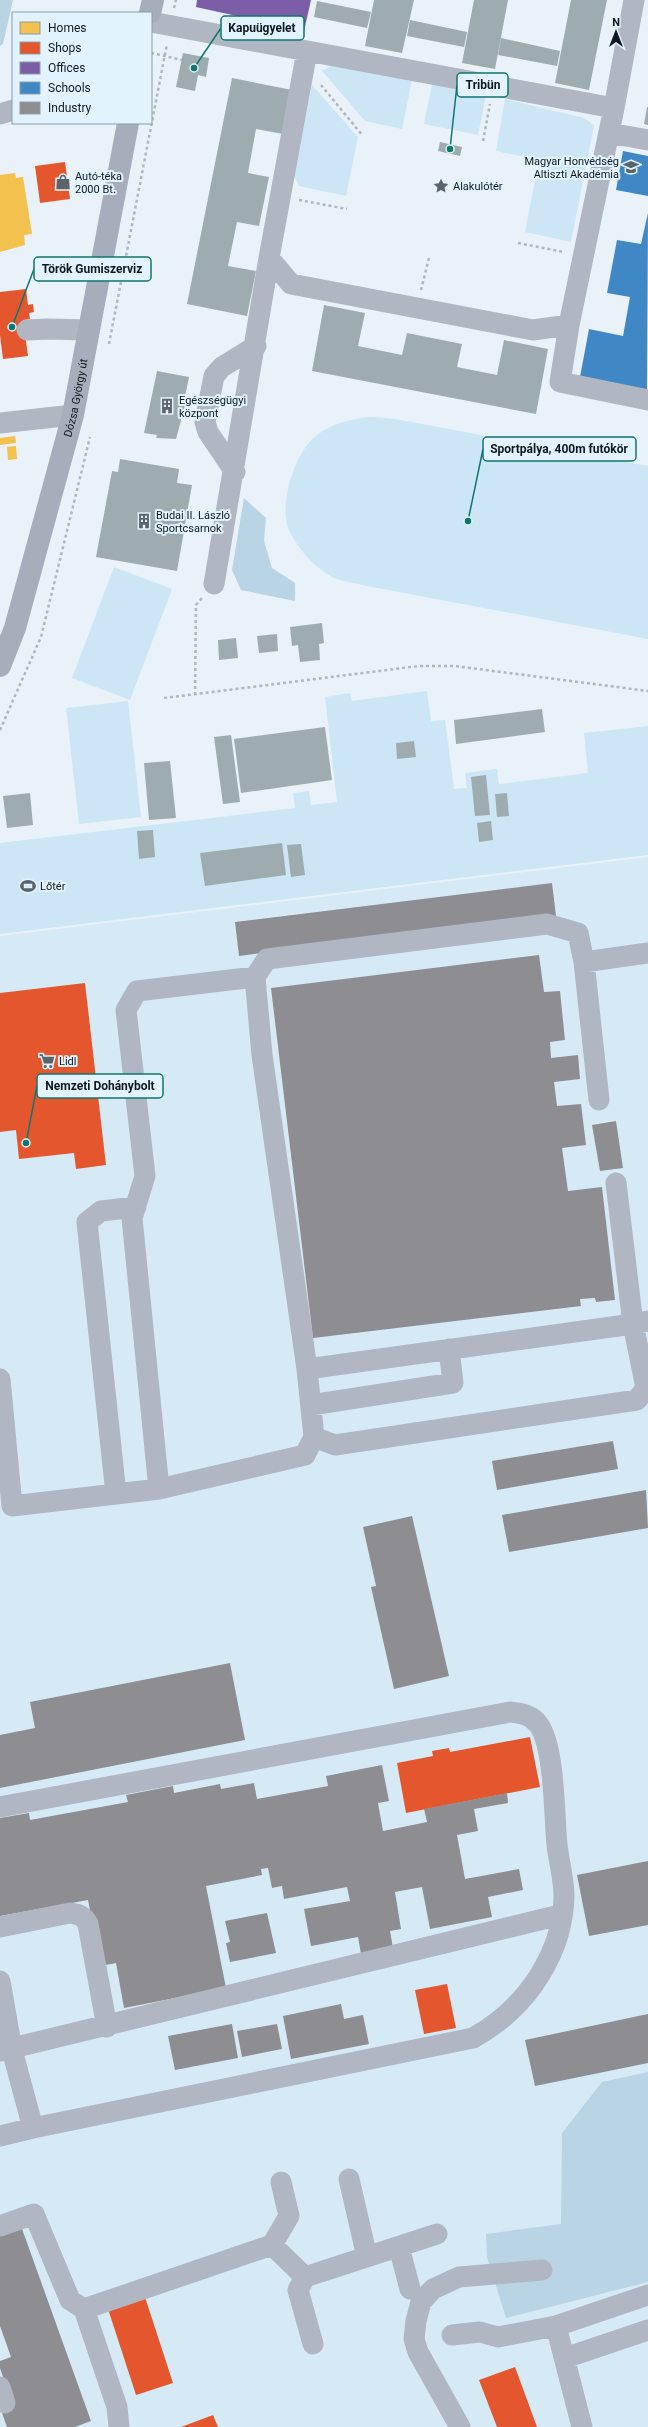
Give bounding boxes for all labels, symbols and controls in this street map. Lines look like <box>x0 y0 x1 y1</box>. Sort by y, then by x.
legend <box>12 12 152 124</box>
north arrow <box>596 12 636 52</box>
callout: Kapuügyelet <box>221 16 304 40</box>
text: N <box>612 16 620 29</box>
text: Homes <box>48 21 86 35</box>
text: Kapuügyelet <box>228 21 296 35</box>
text: Shops <box>48 41 82 55</box>
text: Offices <box>48 61 85 75</box>
callout: Tribün <box>457 73 508 97</box>
text: Tribün <box>466 78 501 92</box>
text: Schools <box>48 81 91 95</box>
text: Industry <box>48 101 92 115</box>
place label: Magyar Honvédség Altiszti Akadémia <box>524 155 619 181</box>
school or university icon: Magyar Honvédség Altiszti Akadémia <box>622 158 640 176</box>
place label: Autó-téka 2000 Bt. <box>75 170 122 196</box>
shop icon: Autó-téka 2000 Bt. <box>54 173 72 191</box>
place icon: Alakulótér <box>432 177 450 195</box>
place label: Alakulótér <box>453 180 503 193</box>
callout: Török Gumiszerviz <box>34 257 151 281</box>
text: Török Gumiszerviz <box>42 262 142 276</box>
street label: Dózsa György út <box>61 357 91 438</box>
place label: Egészségügyi központ <box>179 394 246 420</box>
building icon: Egészségügyi központ <box>158 397 176 415</box>
callout: Sportpálya, 400m futókör <box>483 437 636 461</box>
text: Sportpálya, 400m futókör <box>490 442 628 456</box>
place label: Budai II. László Sportcsarnok <box>156 509 230 535</box>
building icon: Budai II. László Sportcsarnok <box>135 512 153 530</box>
sports icon: Lőtér <box>19 877 37 895</box>
place label: Lőtér <box>40 880 66 893</box>
supermarket icon: Lidl <box>38 1052 56 1070</box>
place label: Lidl <box>59 1055 76 1068</box>
callout: Nemzeti Dohánybolt <box>37 1074 163 1098</box>
text: Nemzeti Dohánybolt <box>45 1079 155 1093</box>

